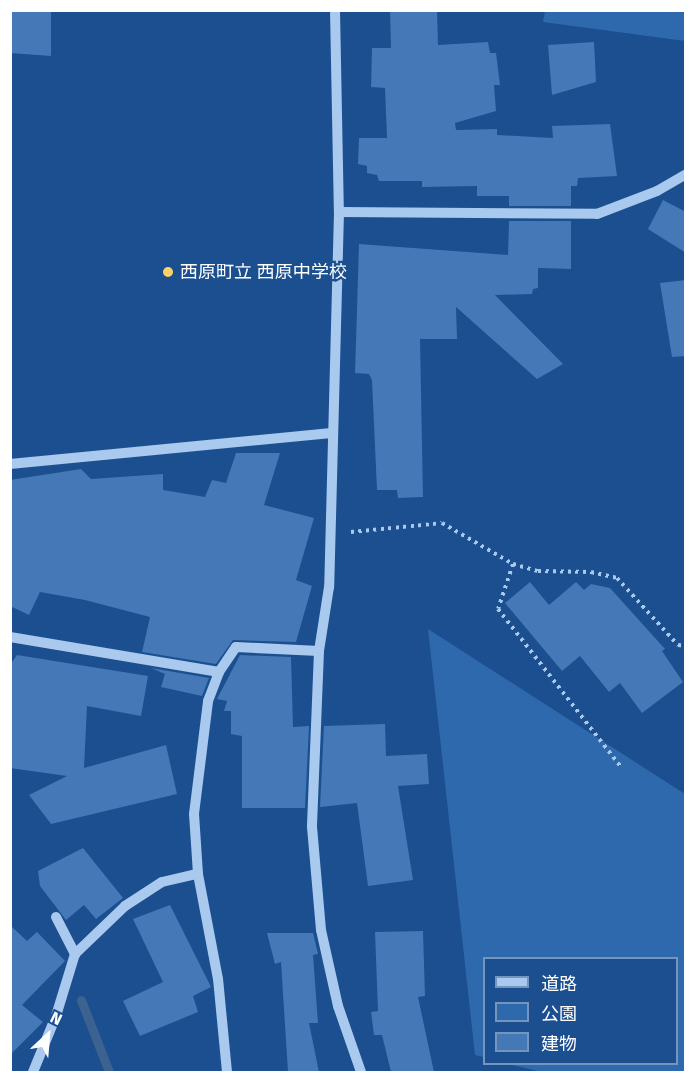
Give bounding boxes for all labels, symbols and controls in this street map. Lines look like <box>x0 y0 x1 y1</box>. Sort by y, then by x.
place label: 西原町立 西原中学校 <box>180 261 347 283</box>
marker: 西原町立 西原中学校 <box>161 265 175 279</box>
legend <box>483 957 678 1065</box>
text: 道路 <box>541 973 577 995</box>
text: 公園 <box>541 1003 577 1025</box>
north arrow <box>18 1005 78 1065</box>
text: N <box>47 1008 65 1029</box>
text: 建物 <box>541 1033 577 1055</box>

